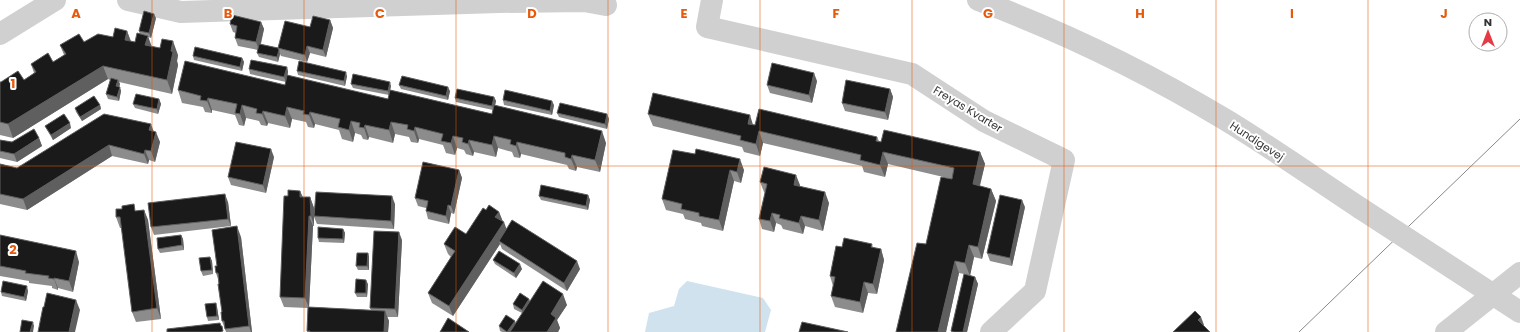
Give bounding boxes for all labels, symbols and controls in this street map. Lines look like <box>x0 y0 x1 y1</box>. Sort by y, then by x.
text: A <box>71 4 81 23</box>
text: B <box>224 4 233 23</box>
text: C <box>375 4 385 23</box>
text: D <box>527 4 537 23</box>
text: E <box>680 4 688 23</box>
text: F <box>832 4 840 23</box>
text: G <box>983 4 993 23</box>
text: H <box>1135 4 1145 23</box>
text: I <box>1290 4 1294 23</box>
text: J <box>1440 4 1448 23</box>
north arrow <box>1468 12 1508 52</box>
text: N <box>1484 14 1492 30</box>
text: 1 <box>11 74 15 93</box>
street label: Freyas Kvarter <box>930 82 1006 136</box>
street label: Hundigevej <box>1227 117 1288 165</box>
text: 2 <box>9 240 17 259</box>

